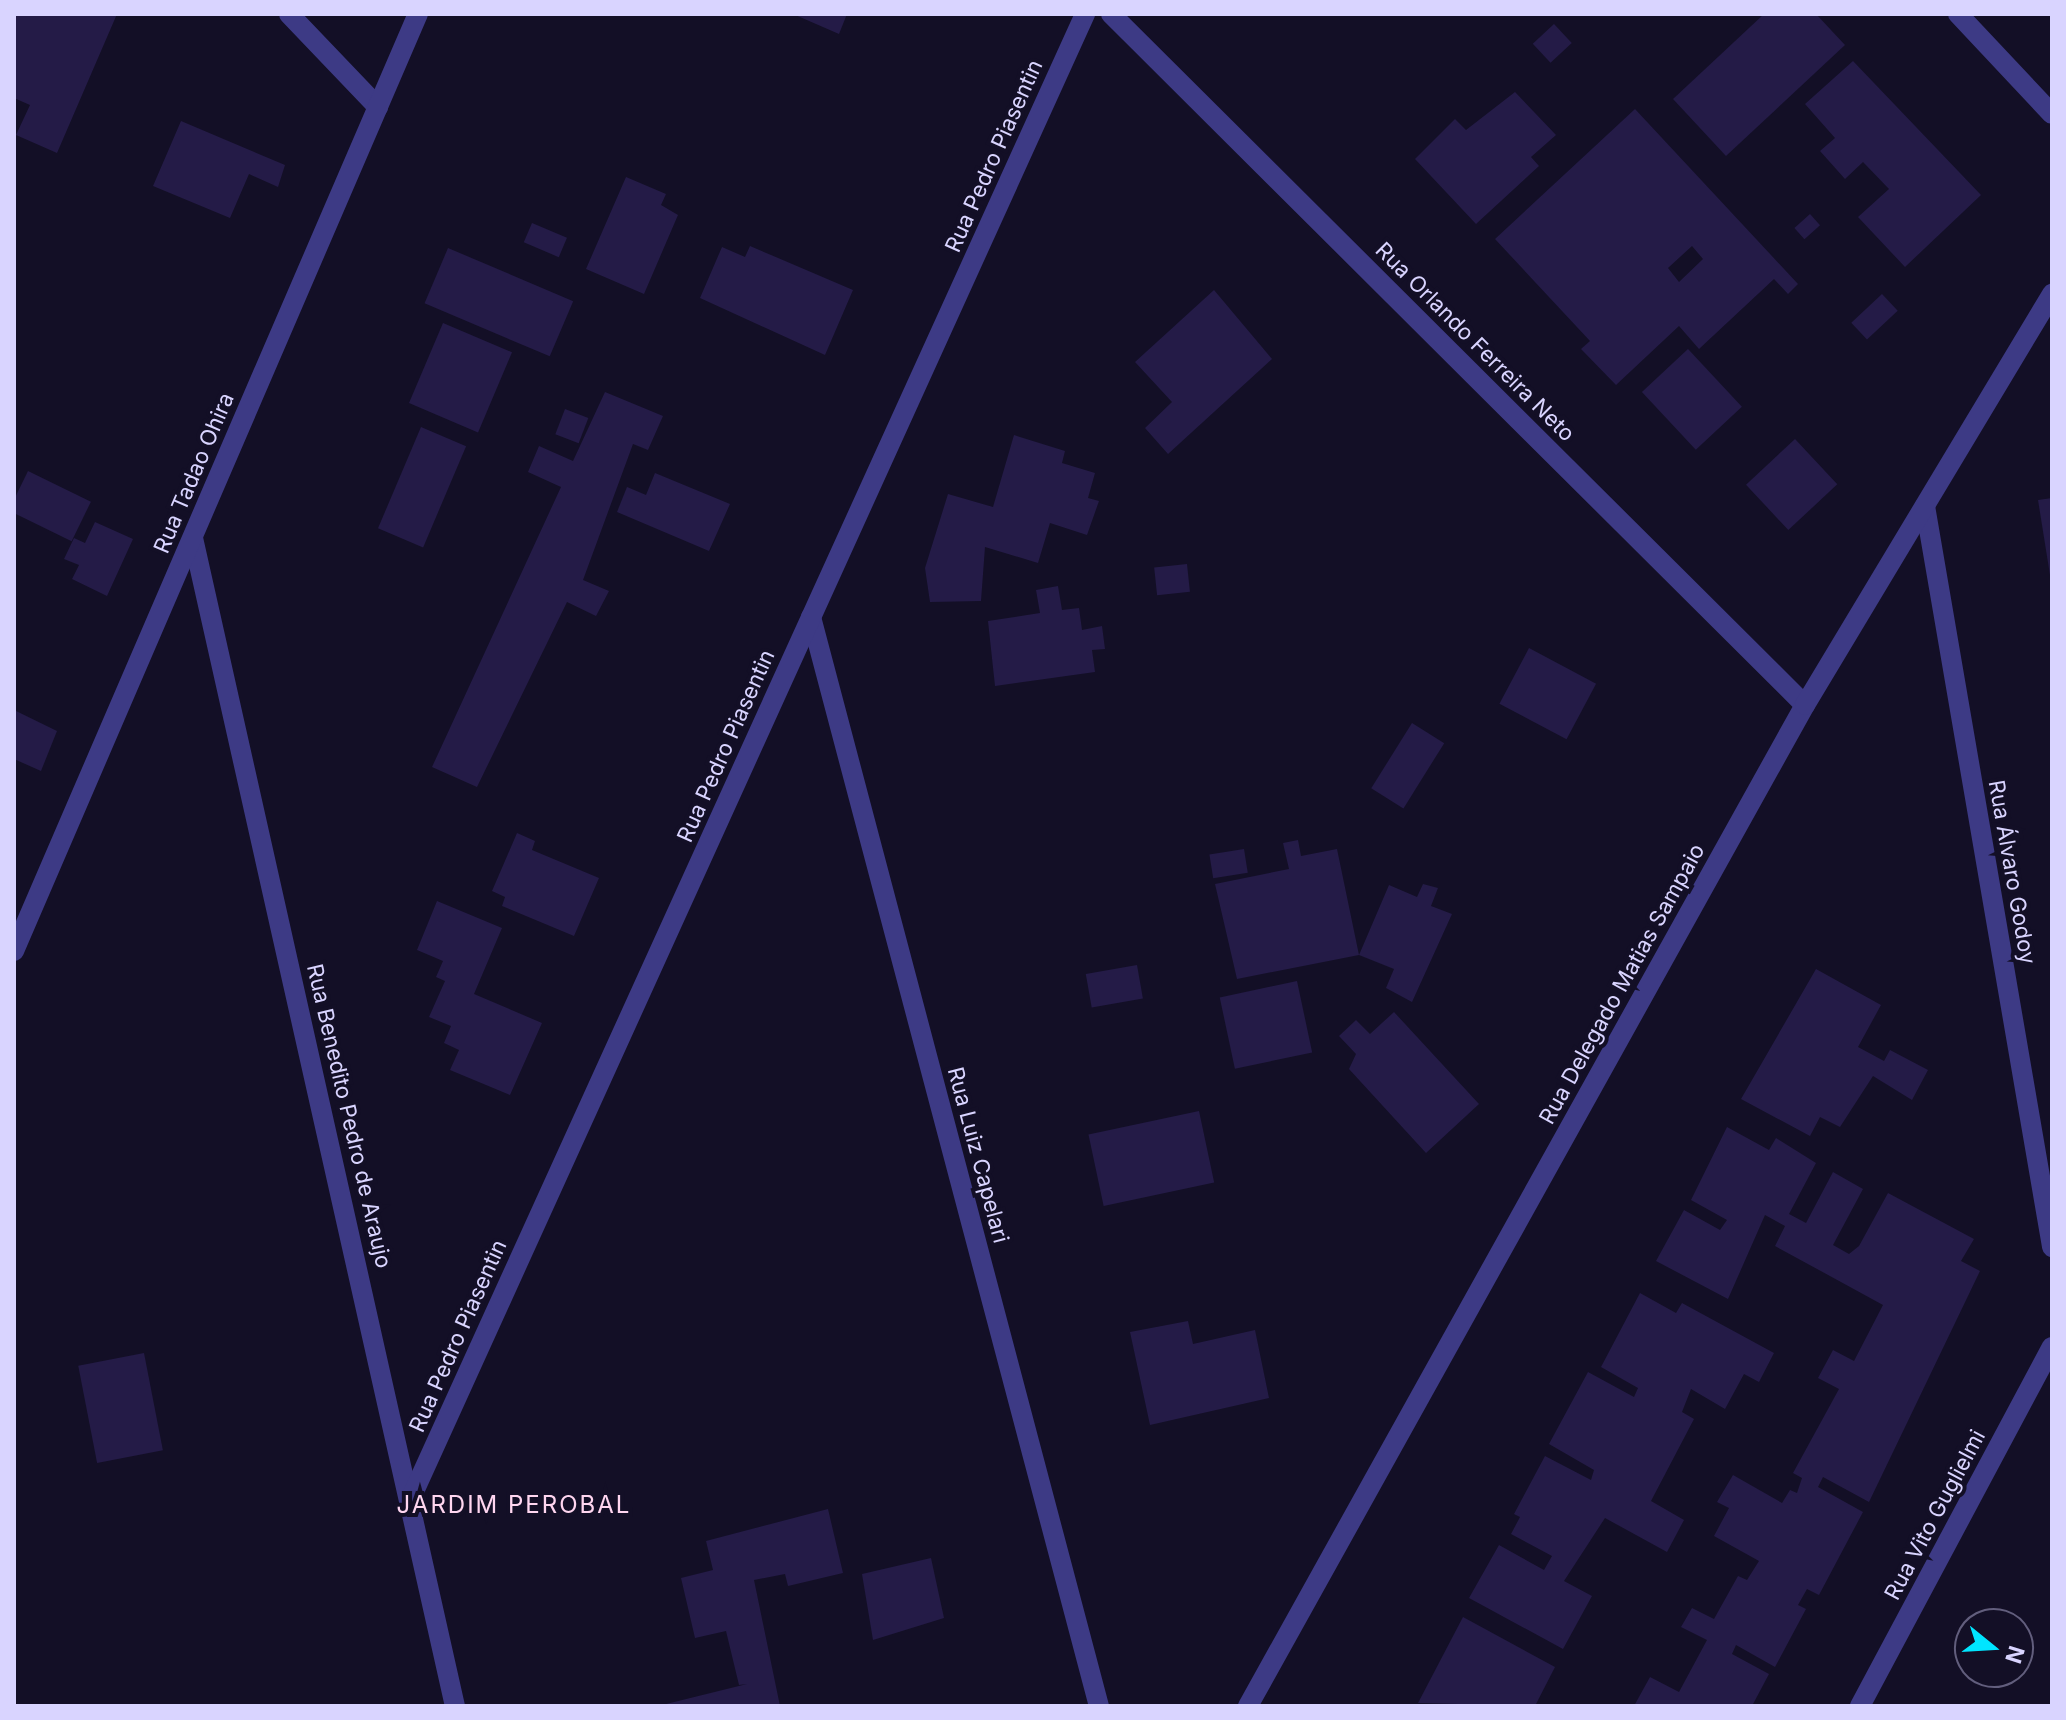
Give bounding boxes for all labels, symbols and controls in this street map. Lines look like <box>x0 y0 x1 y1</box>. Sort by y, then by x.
street label: Rua Pedro Piasentin <box>940 56 1048 256</box>
street label: Rua Orlando Ferreira Neto <box>1370 237 1580 447</box>
street label: Rua Tadao Ohira <box>148 389 240 557</box>
street label: Rua Pedro Piasentin <box>672 646 780 846</box>
street label: Rua Álvaro Godoy <box>1983 778 2041 966</box>
street label: Rua Delegado Matias Sampaio <box>1534 839 1710 1129</box>
street label: Rua Benedito Pedro de Araujo <box>301 961 397 1271</box>
street label: Rua Luiz Capelari <box>942 1064 1014 1246</box>
street label: Rua Pedro Piasentin <box>404 1236 512 1436</box>
street label: Rua Vito Guglielmi <box>1879 1425 1991 1605</box>
district label: JARDIM PEROBAL <box>397 1491 631 1519</box>
north arrow <box>1954 1608 2034 1688</box>
text: N <box>2000 1643 2030 1667</box>

